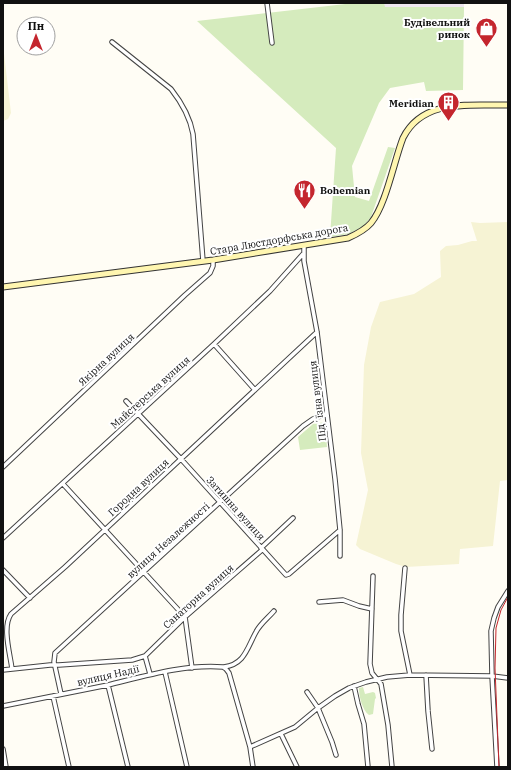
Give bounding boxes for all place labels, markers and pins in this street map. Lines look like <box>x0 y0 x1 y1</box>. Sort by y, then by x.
shop icon: Будівельний ринок <box>473 15 499 48</box>
place label: Будівельний ринок <box>404 16 470 41</box>
building icon: Meridian <box>436 90 462 123</box>
place label: Meridian <box>389 97 434 110</box>
restaurant icon: Bohemian <box>292 177 318 210</box>
place label: Bohemian <box>320 184 371 197</box>

